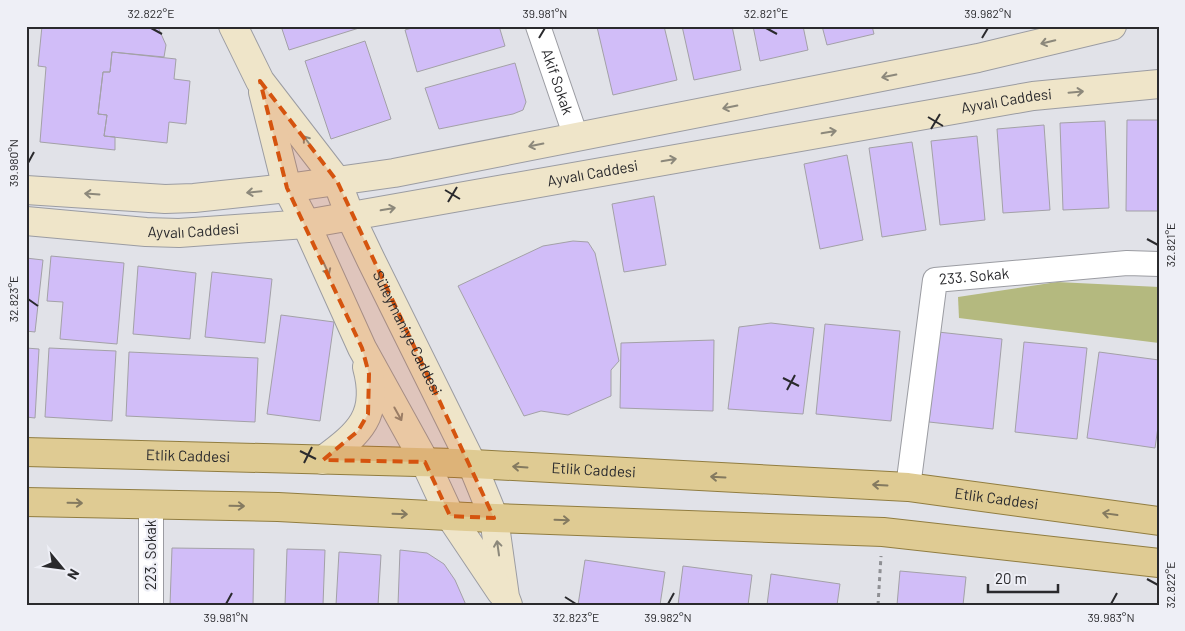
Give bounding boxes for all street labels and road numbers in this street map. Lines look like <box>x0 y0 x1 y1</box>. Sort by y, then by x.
street label: Akif Sokak <box>538 46 578 117</box>
street label: Ayvalı Caddesi <box>959 84 1053 117</box>
street label: Ayvalı Caddesi <box>546 156 639 189</box>
street label: Ayvalı Caddesi <box>147 219 240 241</box>
street label: 233. Sokak <box>938 263 1010 288</box>
street label: Süleymaniye Caddesi <box>370 267 446 398</box>
street label: Etlik Caddesi <box>146 445 230 465</box>
street label: Etlik Caddesi <box>551 458 636 481</box>
street label: Etlik Caddesi <box>954 483 1040 513</box>
street label: 223. Sokak <box>141 519 159 590</box>

